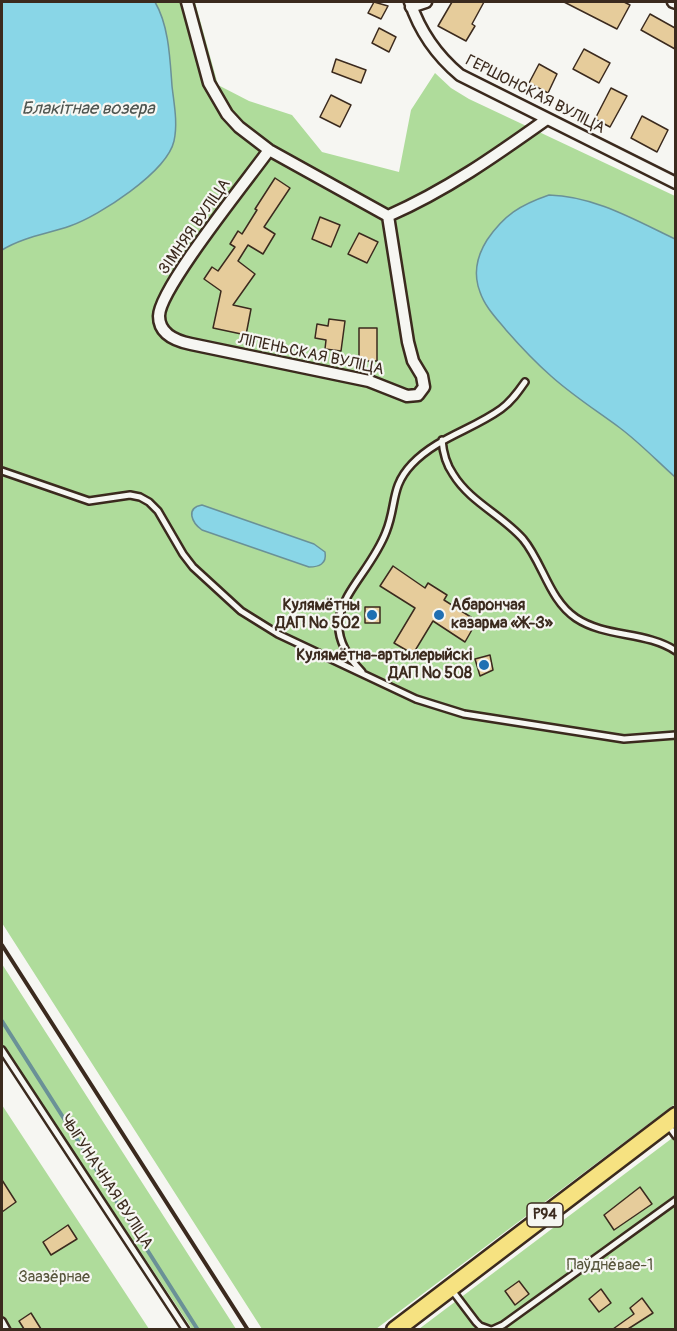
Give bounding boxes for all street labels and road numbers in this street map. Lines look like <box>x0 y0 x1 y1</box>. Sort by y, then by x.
street label: ГЕРШОНСКАЯ ВУЛІЦА <box>462 51 608 139</box>
street label: ЗІМНЯЯ ВУЛІЦА <box>155 176 235 278</box>
street label: ЛІПЕНЬСКАЯ ВУЛІЦА <box>236 330 386 380</box>
street label: ЧЫГУНАЧНАЯ ВУЛІЦА <box>55 1111 157 1253</box>
road number: Р94 <box>527 1203 563 1227</box>

